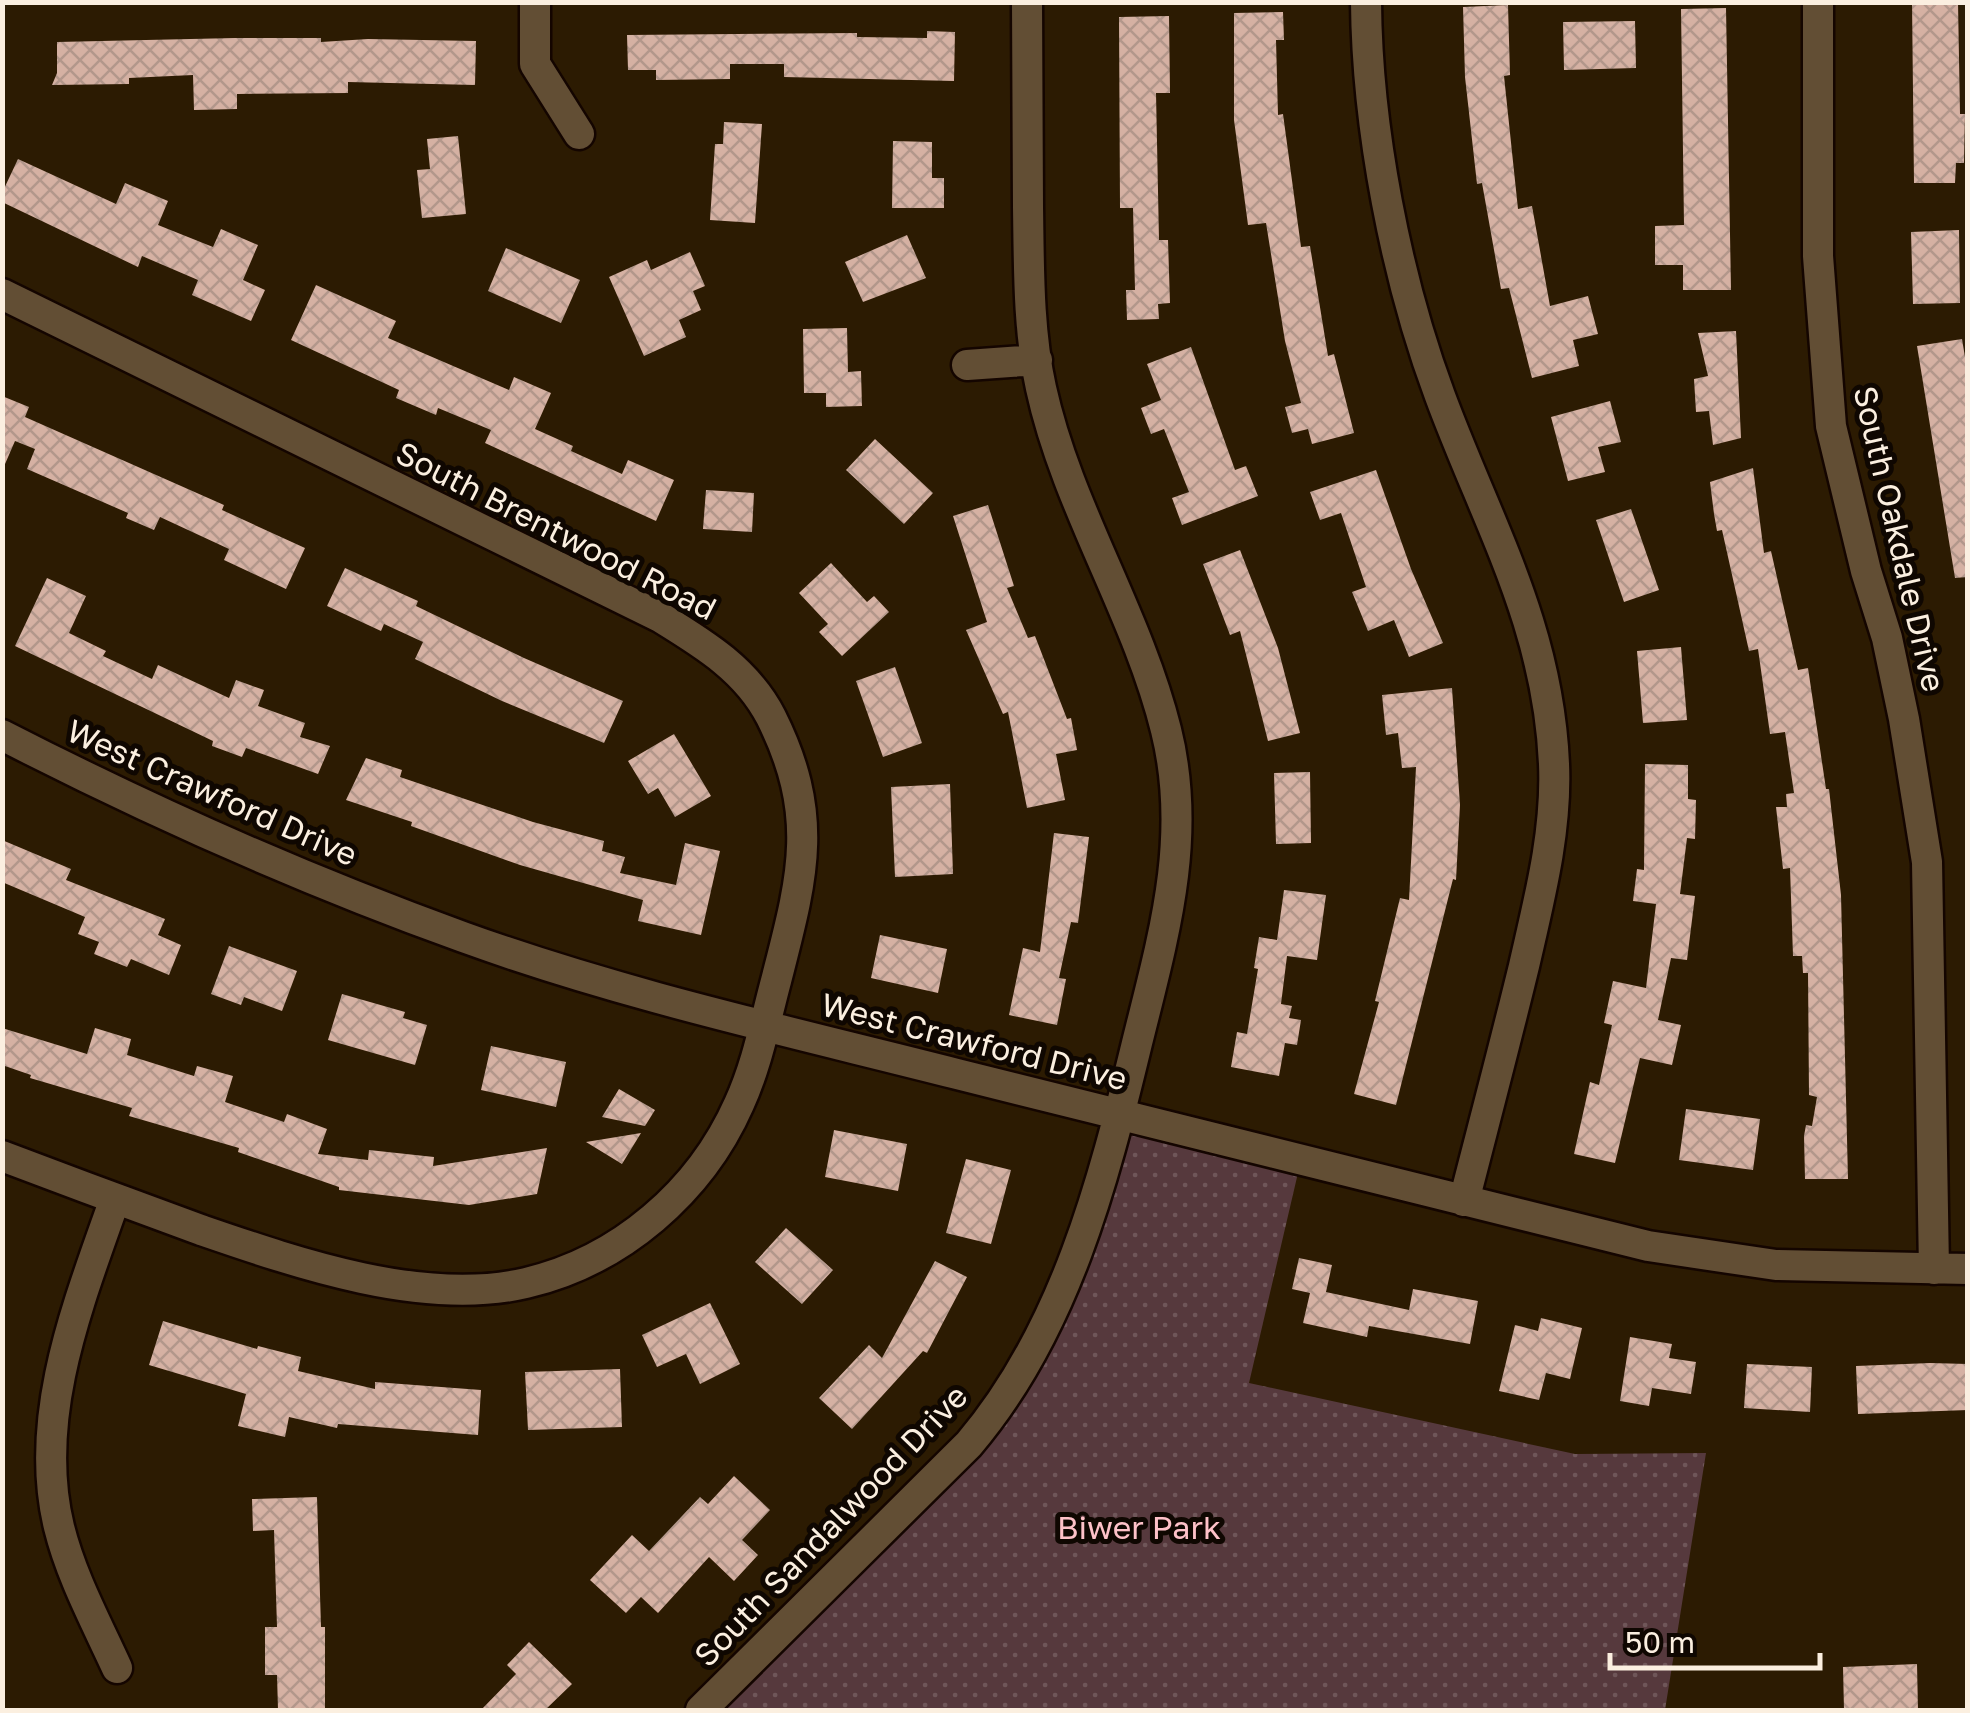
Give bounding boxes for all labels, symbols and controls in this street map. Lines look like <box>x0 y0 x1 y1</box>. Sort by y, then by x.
street label: South Oakdale Drive <box>1846 382 1954 695</box>
street label: South Brentwood Road <box>390 433 723 627</box>
street label: West Crawford Drive <box>61 711 363 873</box>
street label: West Crawford Drive <box>817 985 1131 1097</box>
street label: South Sandalwood Drive <box>686 1377 975 1674</box>
park label: Biwer Park <box>1057 1508 1221 1546</box>
scale bar <box>1610 1608 1820 1670</box>
text: 50 m <box>1625 1624 1695 1660</box>

